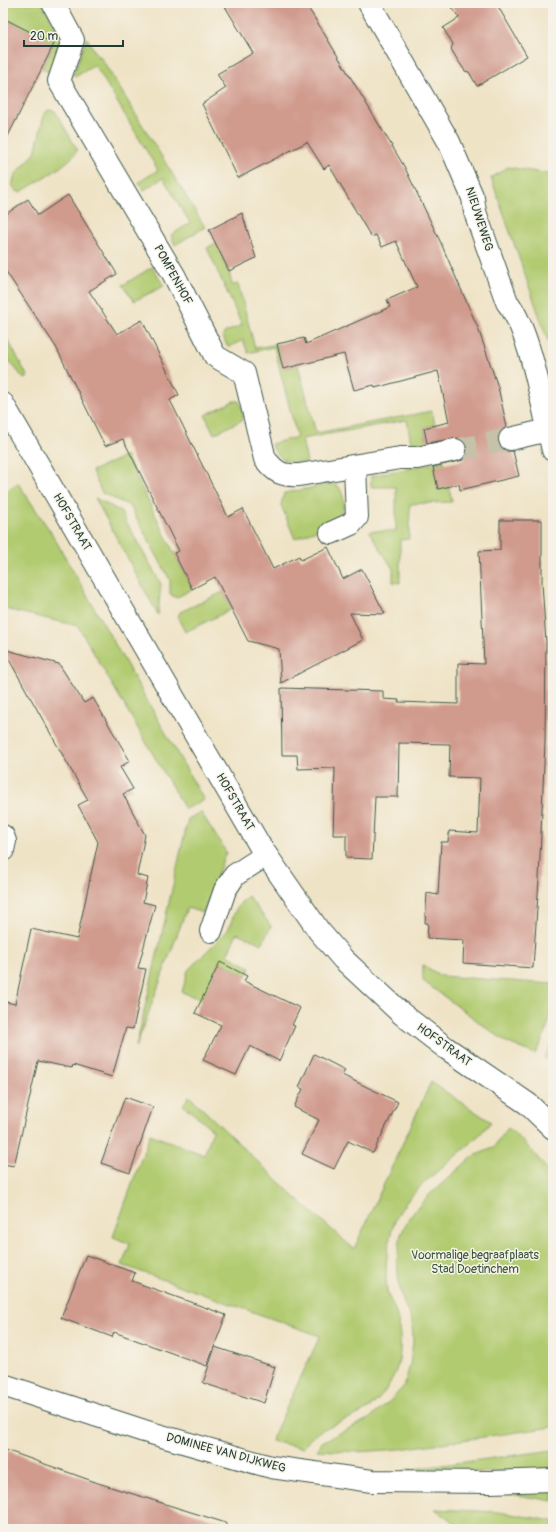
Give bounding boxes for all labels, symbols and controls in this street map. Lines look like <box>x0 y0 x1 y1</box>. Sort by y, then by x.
scale bar <box>24 22 123 48</box>
text: 20 m <box>30 29 59 44</box>
street label: NIEUWEWEG <box>462 185 496 253</box>
street label: POMPENHOF <box>150 242 196 308</box>
street label: HOFSTRAAT <box>49 490 95 554</box>
street label: HOFSTRAAT <box>212 770 258 834</box>
street label: HOFSTRAAT <box>414 1020 475 1070</box>
park label: Voormalige begraafplaats Stad Doetinchem <box>411 1248 540 1277</box>
street label: DOMINEE VAN DIJKWEG <box>164 1430 288 1476</box>

